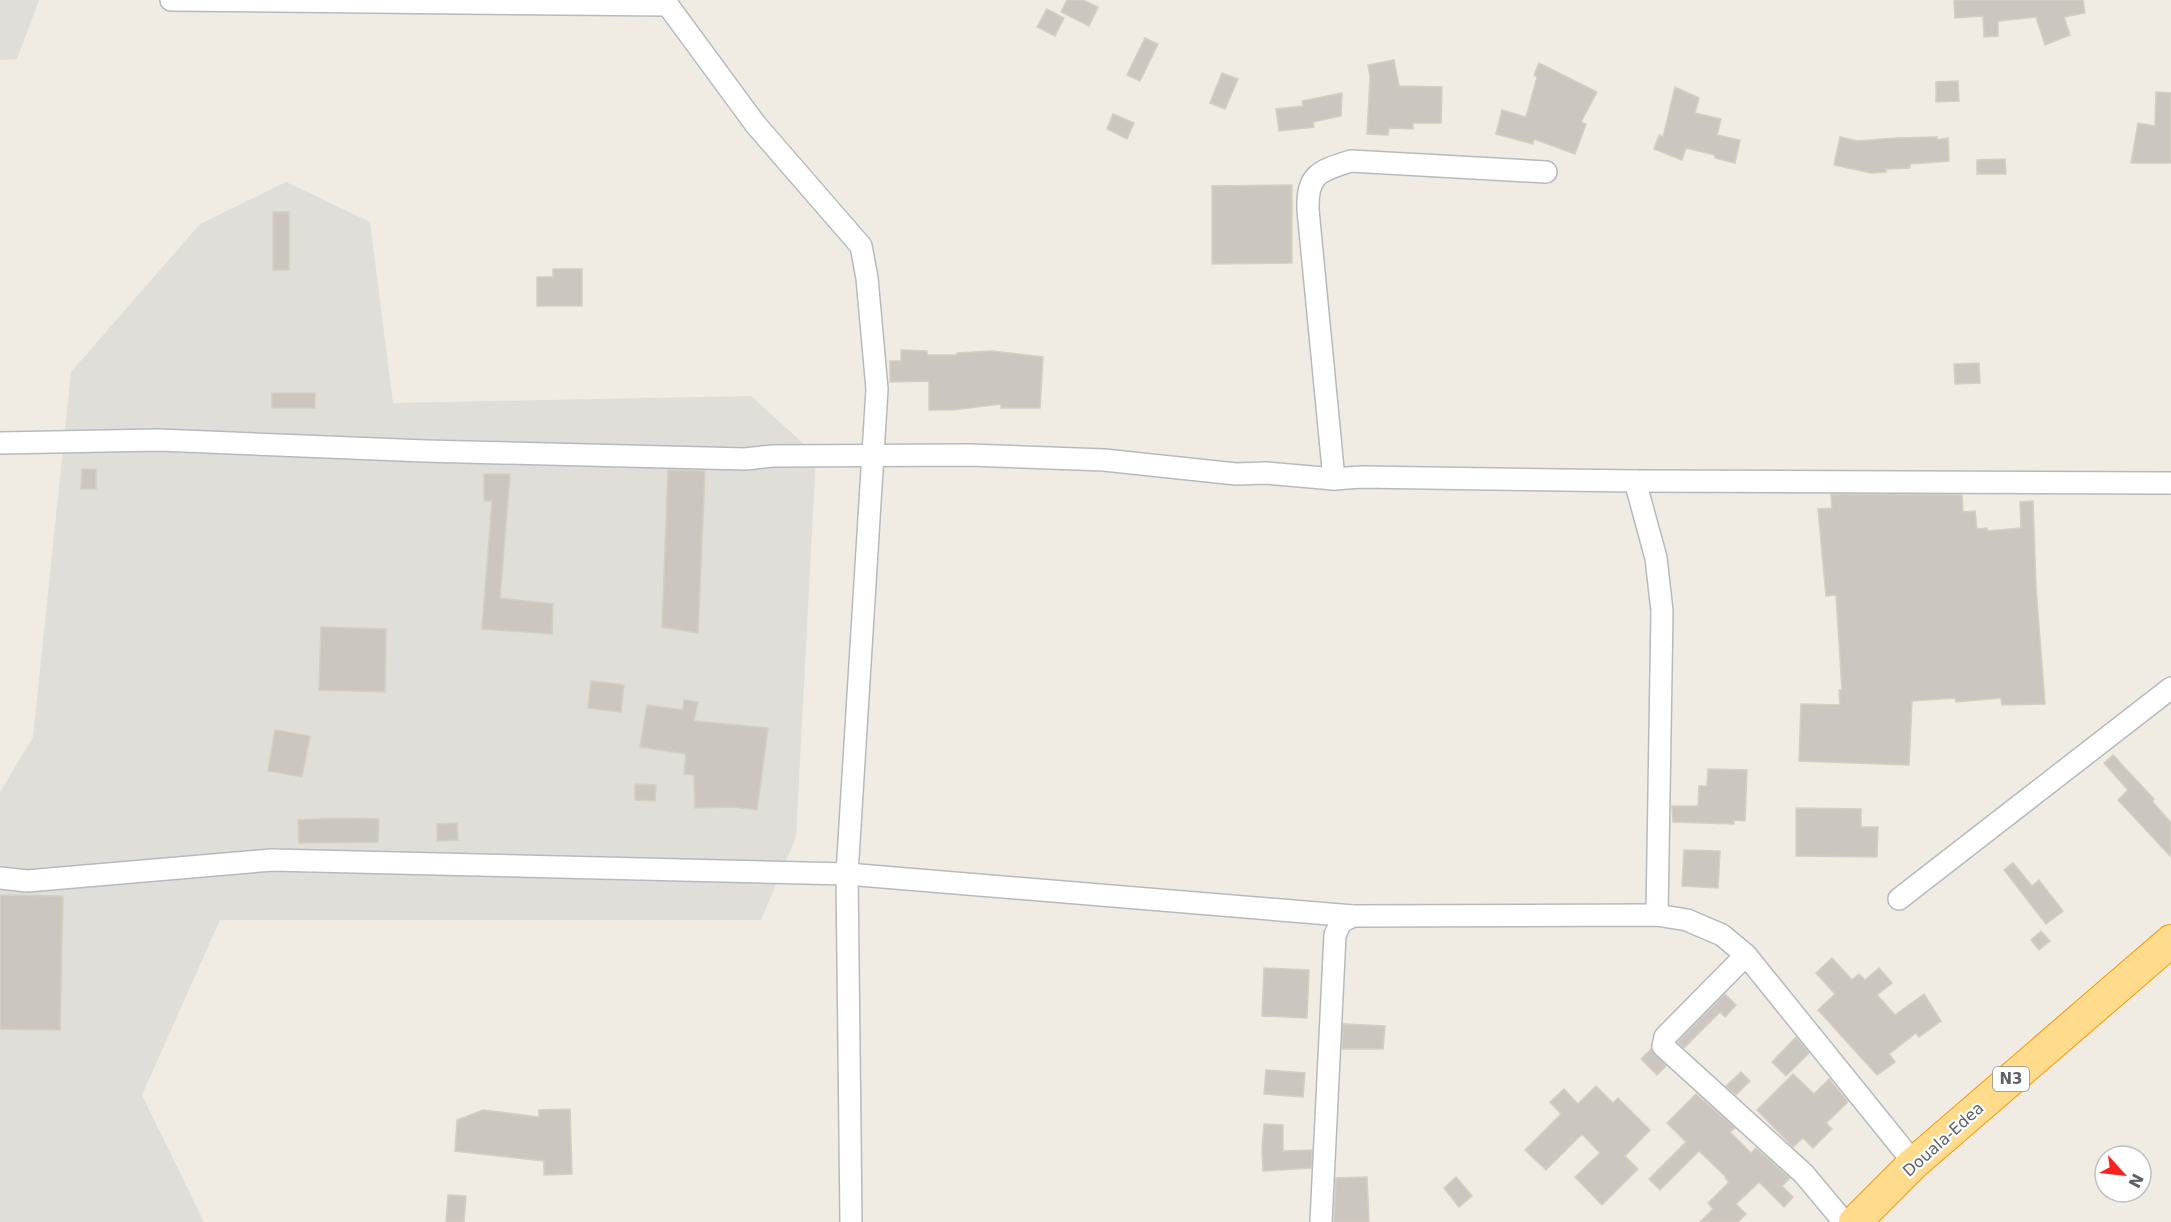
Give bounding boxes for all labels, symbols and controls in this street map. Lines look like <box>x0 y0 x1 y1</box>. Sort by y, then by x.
road number: N3 <box>1993 1067 2029 1091</box>
street label: Douala-Edea <box>1899 1098 1988 1181</box>
north arrow <box>2093 1144 2153 1204</box>
text: N <box>2124 1170 2147 1191</box>

